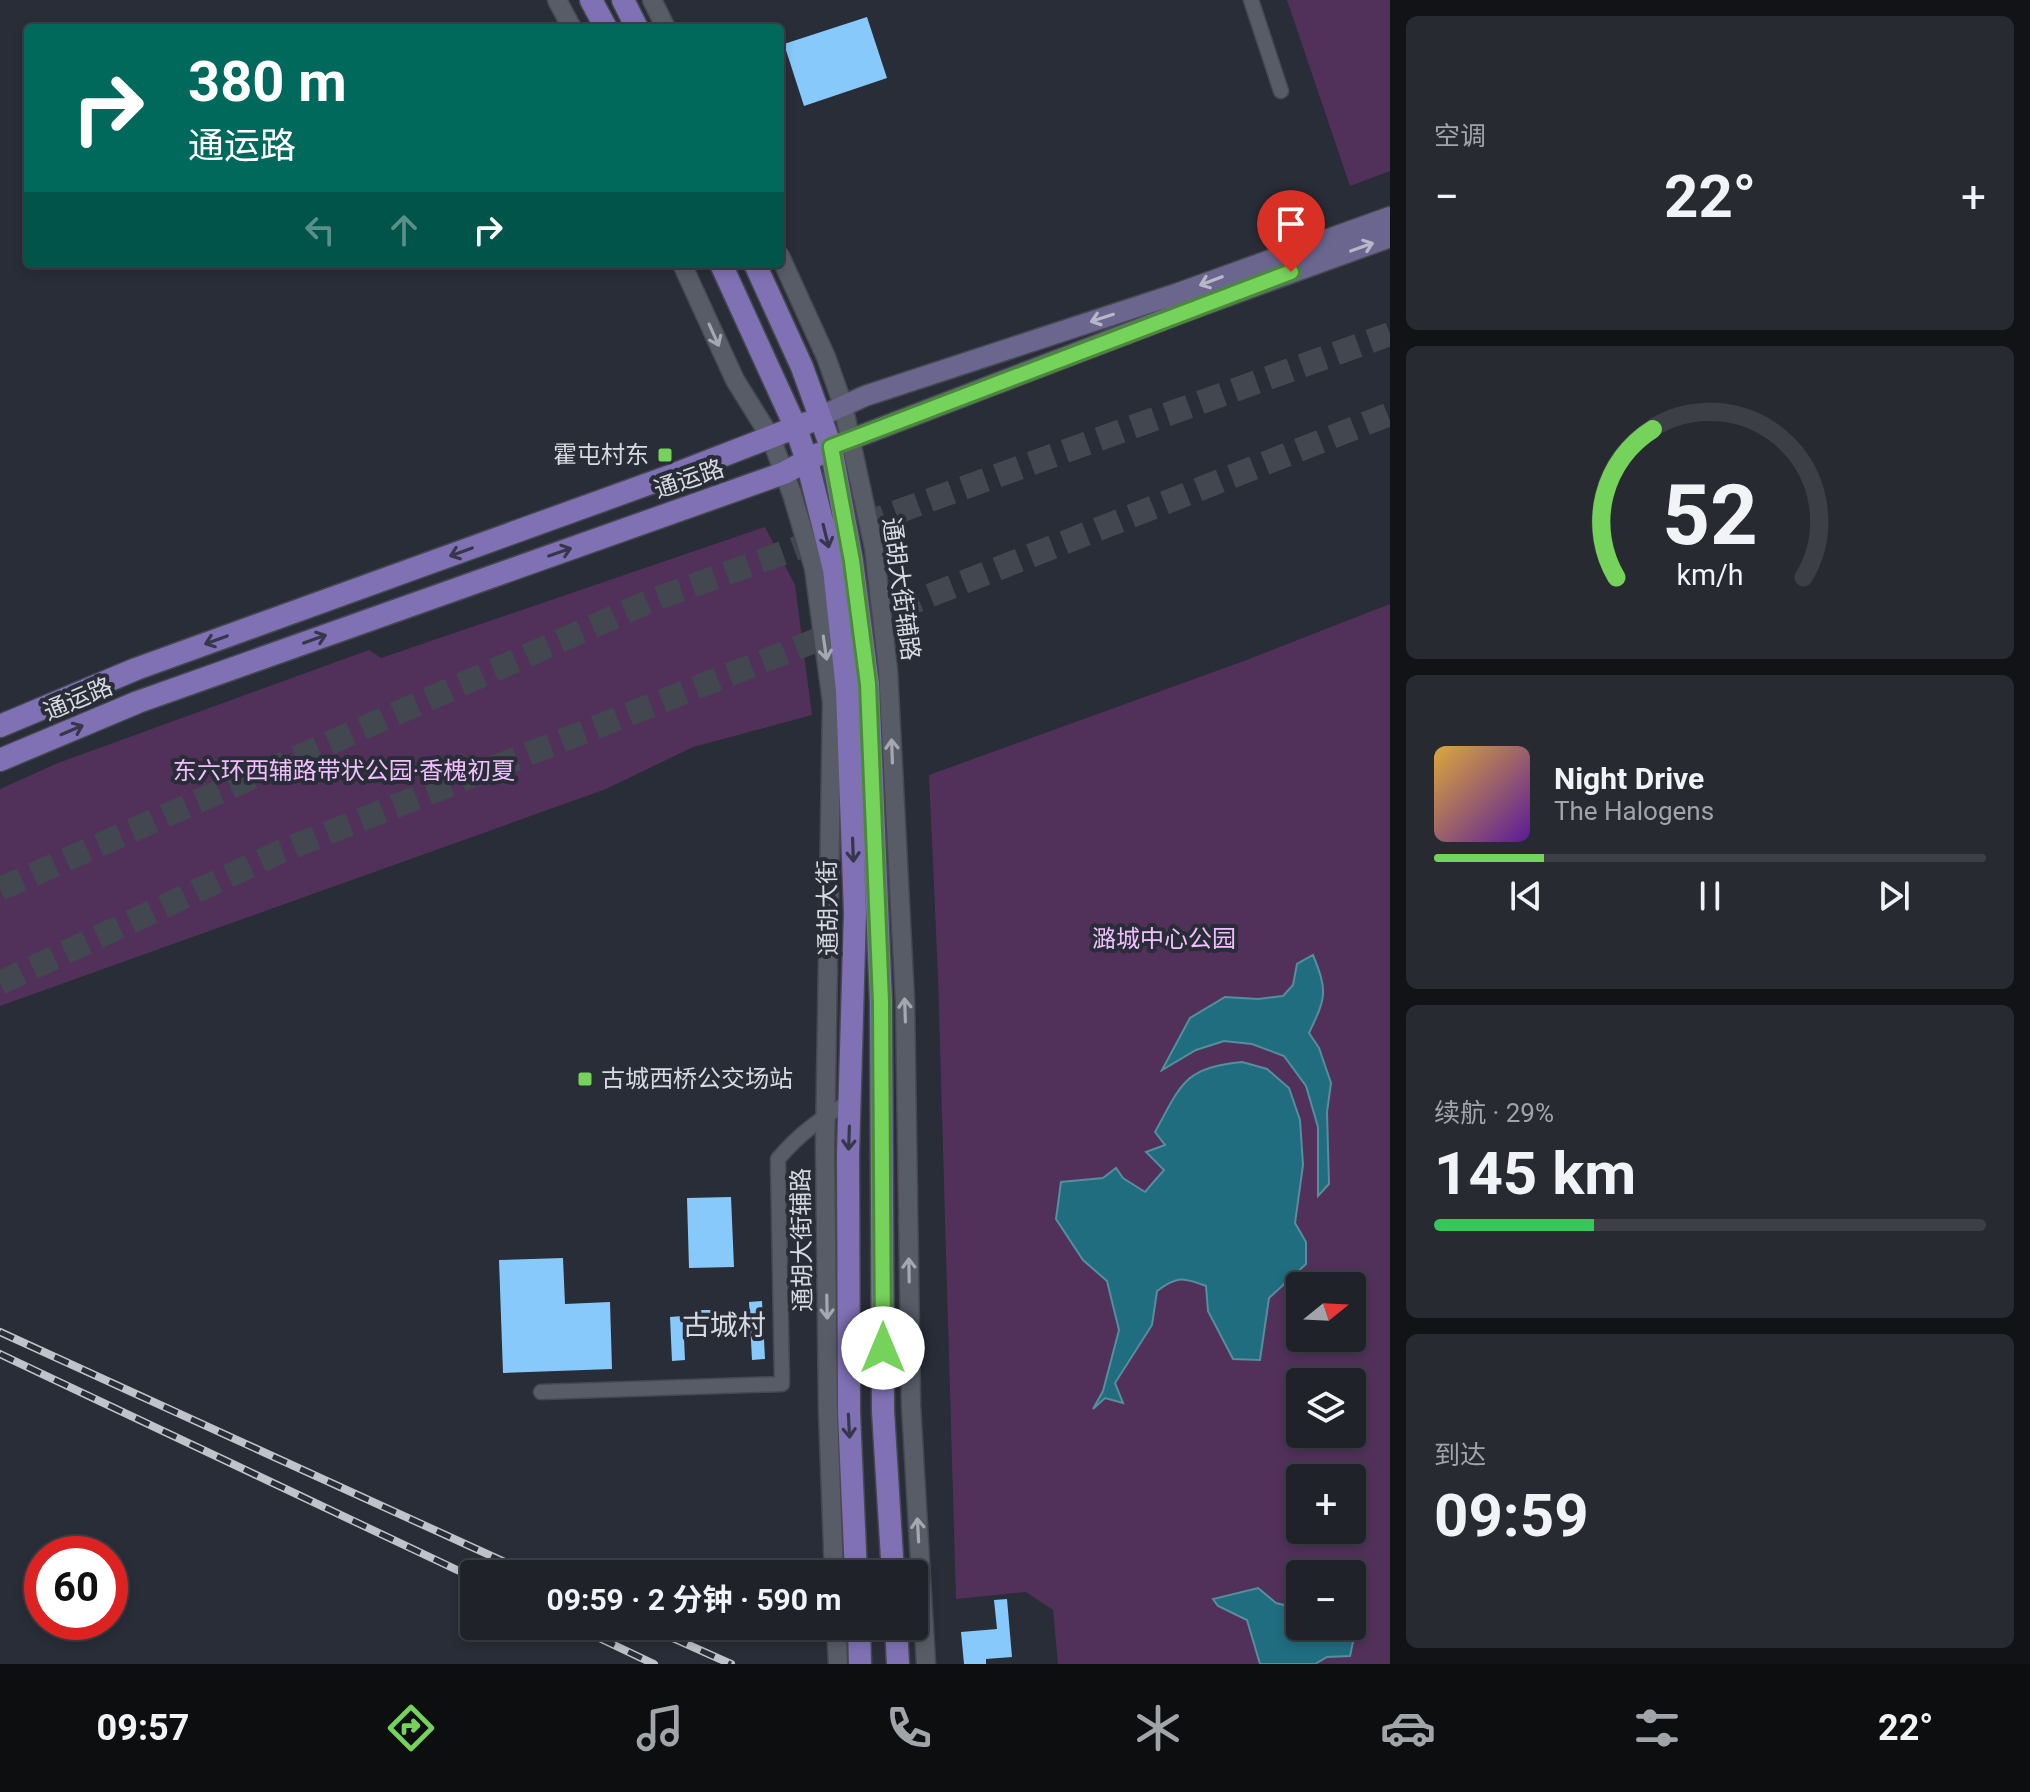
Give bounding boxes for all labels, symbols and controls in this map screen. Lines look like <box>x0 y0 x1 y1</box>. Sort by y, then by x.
text: 380 m <box>188 49 347 115</box>
icon: right <box>56 56 160 160</box>
text: 空调 <box>1434 121 1486 151</box>
text: 通运路 <box>188 125 296 167</box>
text: 22° <box>1664 161 1756 232</box>
text: − <box>1434 171 1459 223</box>
text: + <box>1961 171 1986 223</box>
pin <box>1257 190 1325 272</box>
icon: arrive <box>1269 202 1313 246</box>
icon: left <box>298 208 342 252</box>
icon: ahead <box>382 208 426 252</box>
icon: right <box>466 208 510 252</box>
one-way arrow <box>1349 238 1374 253</box>
one-way arrow <box>1199 275 1224 289</box>
one-way arrow <box>1090 312 1115 327</box>
one-way arrow <box>707 323 722 347</box>
place label: 霍屯村东 <box>553 441 649 469</box>
marker: 霍屯村东 <box>656 446 674 464</box>
street label: 通运路 <box>650 454 728 504</box>
text: 52 <box>1662 467 1758 564</box>
street label: 通胡大街辅路 <box>877 516 925 662</box>
one-way arrow <box>819 523 834 549</box>
one-way arrow <box>548 544 572 558</box>
one-way arrow <box>449 545 474 560</box>
text: km/h <box>1676 559 1744 593</box>
one-way arrow <box>302 630 327 645</box>
one-way arrow <box>205 634 229 648</box>
one-way arrow <box>818 635 833 660</box>
street label: 通运路 <box>39 672 117 726</box>
one-way arrow <box>59 722 84 736</box>
one-way arrow <box>884 738 899 765</box>
park label: 东六环西辅路带状公园·香槐初夏 <box>173 757 515 785</box>
text: Night Drive <box>1554 761 1704 796</box>
text: The Halogens <box>1554 796 1714 826</box>
one-way arrow <box>845 836 860 863</box>
street label: 通胡大街 <box>813 860 843 956</box>
icon: previous <box>1504 874 1548 918</box>
icon: pause <box>1688 874 1732 918</box>
icon: next <box>1872 874 1916 918</box>
park label: 潞城中心公园 <box>1092 925 1236 953</box>
one-way arrow <box>897 997 912 1024</box>
place label: 古城西桥公交场站 <box>601 1065 793 1093</box>
marker: 古城西桥公交场站 <box>576 1070 594 1088</box>
text: 续航 · 29% <box>1434 1098 1554 1128</box>
one-way arrow <box>841 1124 856 1151</box>
text: 145 km <box>1434 1138 1636 1209</box>
street label: 通胡大街辅路 <box>787 1168 817 1312</box>
one-way arrow <box>901 1257 917 1284</box>
north arrow <box>1286 1272 1366 1352</box>
map controls <box>1286 1272 1366 1640</box>
one-way arrow <box>819 1293 834 1320</box>
position arrow <box>841 1306 925 1390</box>
district label: 古城村 <box>682 1309 766 1342</box>
button: layers <box>1286 1368 1366 1448</box>
one-way arrow <box>842 1412 857 1439</box>
text: 到达 <box>1434 1440 1486 1470</box>
button: + <box>1286 1464 1366 1544</box>
text: 09:59 <box>1434 1480 1589 1551</box>
one-way arrow <box>911 1517 926 1544</box>
speed limit sign: 60 <box>24 1536 128 1640</box>
button: − <box>1286 1560 1366 1640</box>
text: 09:59 · 2 分钟 · 590 m <box>547 1582 841 1617</box>
icon: directions <box>383 1700 439 1756</box>
icon: music <box>632 1700 688 1756</box>
icon: phone <box>881 1700 937 1756</box>
icon: climate <box>1130 1700 1186 1756</box>
icon: car <box>1380 1700 1436 1756</box>
icon: filters <box>1629 1700 1685 1756</box>
text: 09:57 <box>97 1707 189 1749</box>
text: 22° <box>1878 1707 1933 1749</box>

